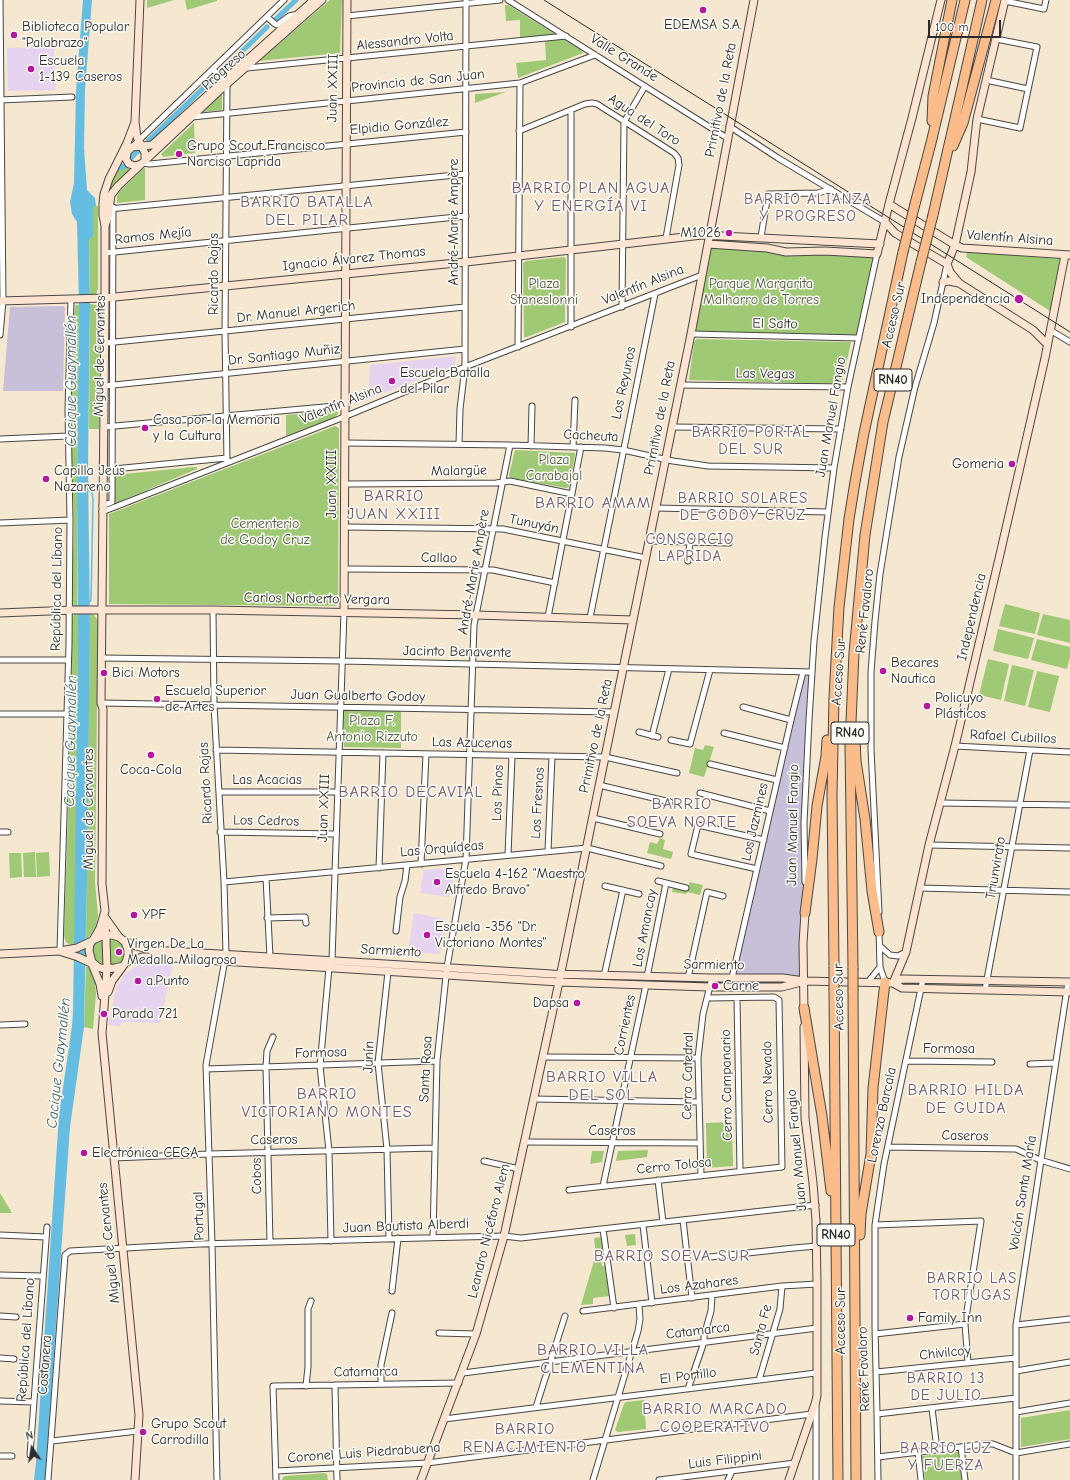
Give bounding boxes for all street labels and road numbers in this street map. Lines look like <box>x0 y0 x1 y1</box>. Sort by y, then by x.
street label: Alessandro Volta <box>356 28 454 54</box>
street label: Valle Grande <box>587 31 661 85</box>
street label: Primitivo de la Reta <box>702 41 740 159</box>
street label: Progreso <box>199 46 249 94</box>
street label: Juan XXIII <box>324 53 342 123</box>
street label: Provincia de San Juan <box>350 66 486 96</box>
street label: Agua del Toro <box>605 90 683 150</box>
street label: Elpidio González <box>349 113 449 139</box>
street label: André-Marie Ampère <box>446 159 462 285</box>
street label: Ramos Mejía <box>114 224 192 248</box>
street label: Valentín Alsina <box>966 227 1054 249</box>
street label: Ricardo Rojas <box>206 233 222 315</box>
street label: Ignacio Álvarez Thomas <box>282 243 426 275</box>
street label: Valentín Alsina <box>600 261 686 309</box>
street label: Acceso Sur <box>878 280 910 350</box>
street label: Miguel de Cervantes <box>91 295 109 417</box>
street label: Dr. Manuel Argerich <box>236 297 356 327</box>
street label: El Salto <box>752 315 798 333</box>
street label: Dr. Santiago Muñiz <box>227 341 341 369</box>
street label: Los Reyunos <box>608 345 640 421</box>
street label: Juan Manuel Fangio <box>812 355 850 479</box>
street label: Primitivo de la Reta <box>641 359 679 477</box>
street label: Las Vegas <box>736 365 794 383</box>
road number: RN40 <box>874 369 912 391</box>
street label: Valentín Alsina <box>298 380 384 428</box>
street label: Cacheuta <box>563 426 619 446</box>
street label: Juan XXIII <box>324 450 340 518</box>
street label: Malargüe <box>431 462 487 480</box>
street label: André-Marie Ampère <box>455 508 493 636</box>
street label: Tunuyán <box>508 511 560 537</box>
street label: República del Líbano <box>48 527 66 651</box>
street label: Callao <box>421 549 457 567</box>
street label: René Favaloro <box>852 568 878 654</box>
street label: Independencia <box>954 572 990 662</box>
street label: Carlos Norberto Vergara <box>244 589 390 609</box>
street label: Acceso Sur <box>828 638 850 706</box>
street label: Jacinto Benavente <box>403 643 511 661</box>
street label: Primitivo de la Reta <box>576 677 616 795</box>
street label: Juan Gualberto Godoy <box>290 686 426 706</box>
road number: RN40 <box>831 722 869 744</box>
street label: Rafael Cubillos <box>969 726 1057 748</box>
street label: Las Azucenas <box>432 734 512 752</box>
street label: Ricardo Rojas <box>195 742 217 824</box>
street label: Miguel de Cervantes <box>81 748 97 870</box>
street label: Los Pinos <box>489 764 507 822</box>
street label: Juan Manuel Fangio <box>784 764 802 886</box>
street label: Los Fresnos <box>528 767 548 839</box>
street label: Las Acacias <box>232 772 302 788</box>
street label: Juan XXIII <box>314 773 334 843</box>
street label: Los Jazmines <box>738 781 772 863</box>
street label: Los Cedros <box>233 812 299 830</box>
street label: Triunvirato <box>982 835 1010 901</box>
street label: Las Orquídeas <box>399 837 485 861</box>
street label: Los Amancay <box>629 887 661 969</box>
street label: Sarmiento <box>360 941 422 961</box>
street label: Sarmiento <box>683 956 745 974</box>
street label: Acceso Sur <box>830 963 848 1031</box>
street label: Corrientes <box>610 993 640 1057</box>
street label: Cerro Campanario <box>718 1029 736 1141</box>
street label: Cerro Catedral <box>679 1032 697 1120</box>
street label: Santa Rosa <box>416 1035 436 1103</box>
street label: Junín <box>360 1041 378 1073</box>
street label: Cerro Nevado <box>759 1041 777 1123</box>
street label: Formosa <box>923 1041 975 1057</box>
street label: Formosa <box>295 1044 347 1062</box>
street label: Lorenzo Barcala <box>864 1066 900 1164</box>
street label: Juan Manuel Fangio <box>783 1088 811 1212</box>
street label: Caseros <box>588 1123 636 1139</box>
street label: Caseros <box>941 1127 989 1145</box>
street label: Caseros <box>250 1131 298 1149</box>
street label: Volcán Santa María <box>1006 1134 1040 1252</box>
street label: Cerro Tolosa <box>636 1154 712 1178</box>
street label: Cobos <box>248 1158 266 1194</box>
street label: Leandro Nicéforo Alem <box>464 1162 514 1300</box>
street label: Miguel de Cervantes <box>94 1182 124 1304</box>
street label: Portugal <box>190 1191 208 1241</box>
street label: Juan Bautista Alberdi <box>343 1215 469 1237</box>
road number: RN40 <box>817 1224 855 1246</box>
street label: Los Azahares <box>659 1272 739 1298</box>
street label: República del Líbano <box>13 1277 39 1403</box>
street label: Acceso Sur <box>833 1288 849 1354</box>
street label: Santa Fe <box>746 1302 776 1358</box>
street label: Catamarca <box>665 1319 731 1343</box>
street label: René Favaloro <box>854 1326 874 1412</box>
street label: Costanera <box>35 1335 55 1395</box>
street label: Chivilcoy <box>918 1342 972 1364</box>
street label: Catamarca <box>334 1363 398 1381</box>
street label: El Portillo <box>659 1364 717 1388</box>
street label: Coronel Luis Piedrabuena <box>287 1439 441 1467</box>
street label: Luis Filippini <box>687 1447 763 1473</box>

